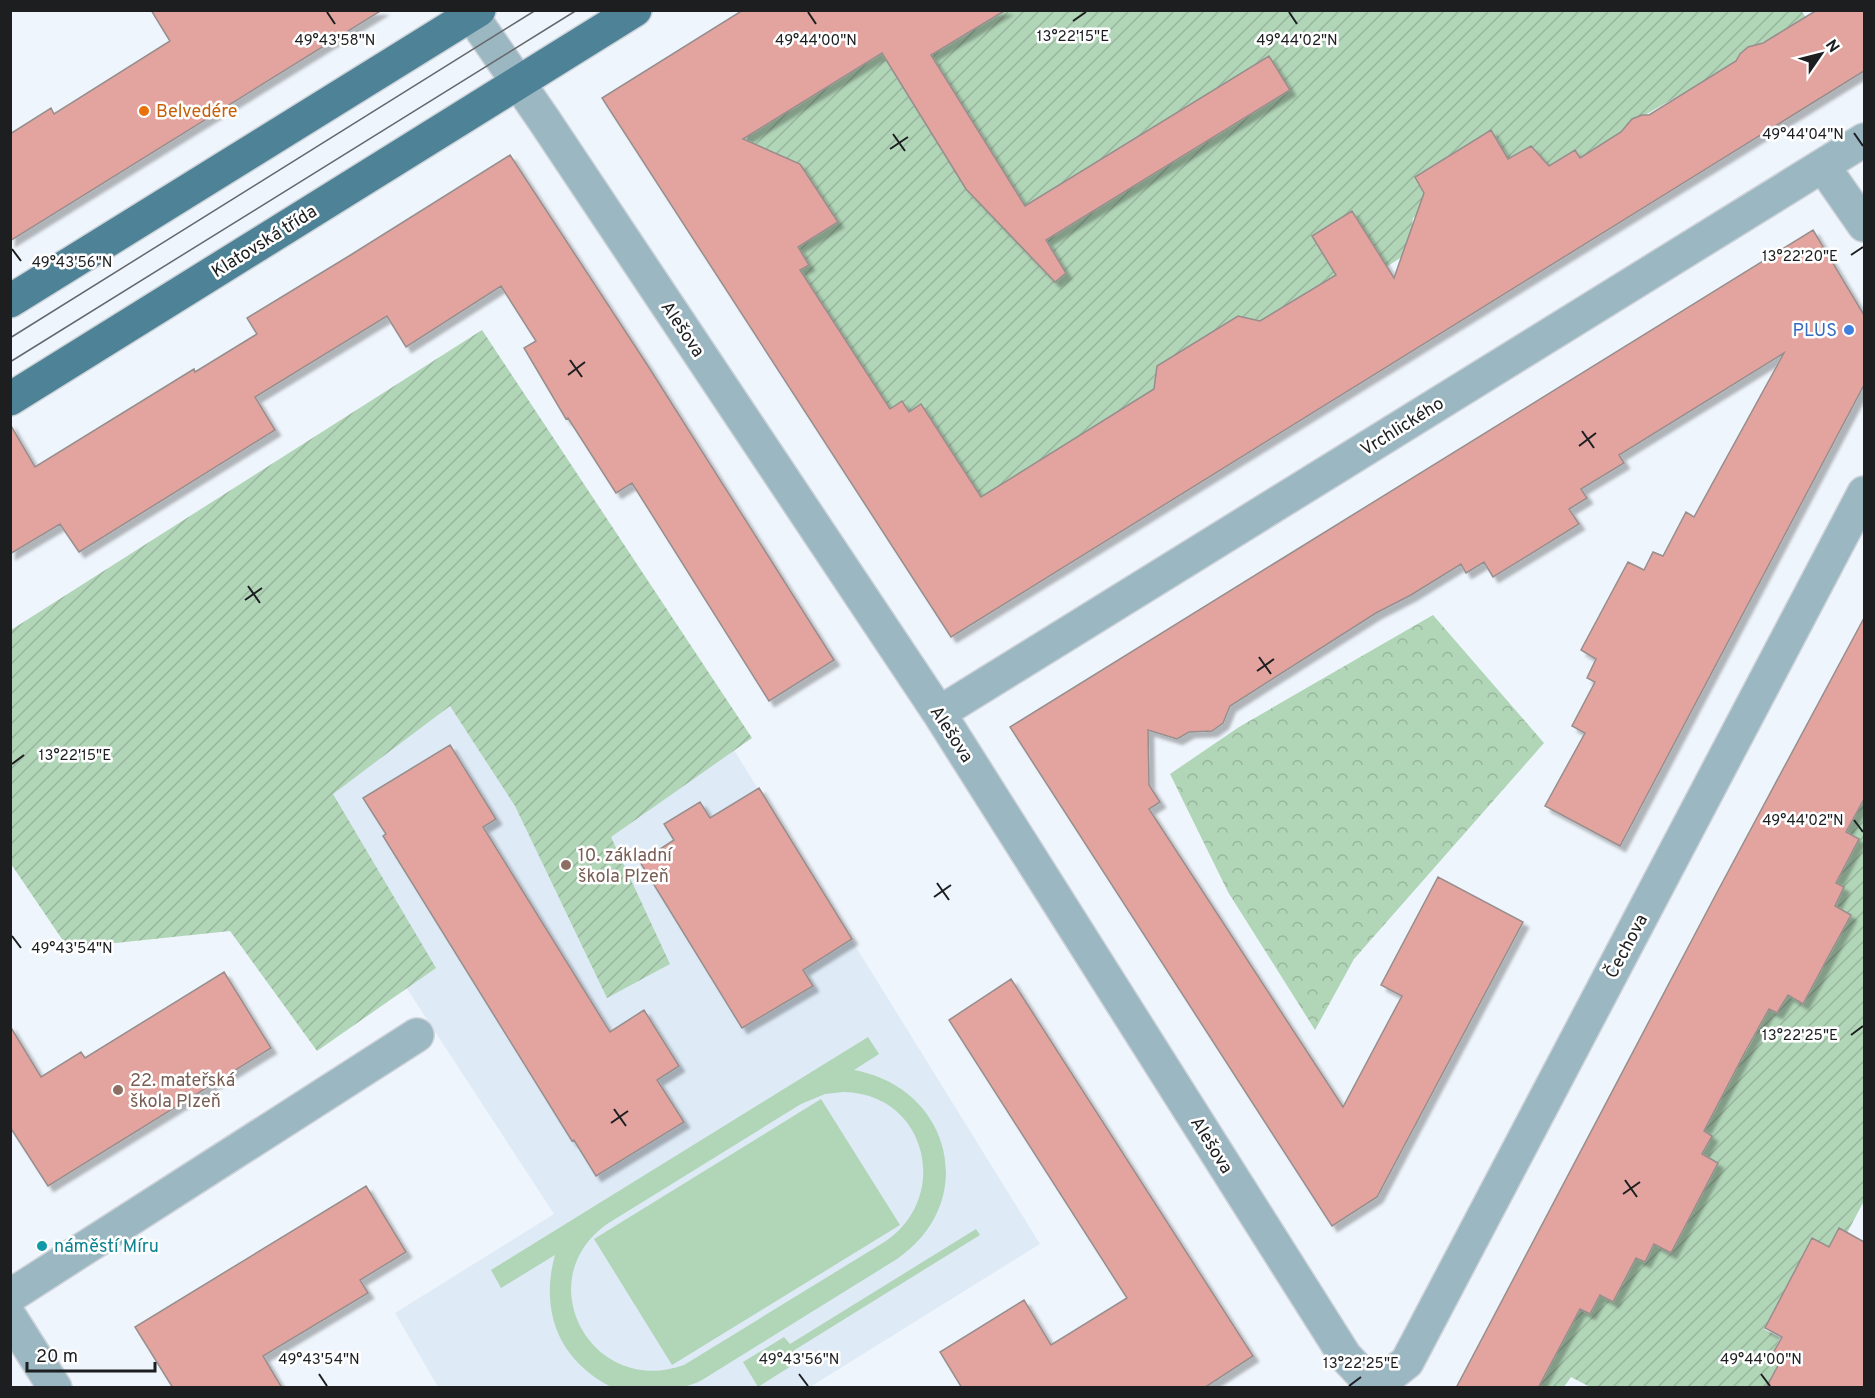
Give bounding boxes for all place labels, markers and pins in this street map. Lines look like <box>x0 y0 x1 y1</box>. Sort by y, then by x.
place label: Belvedére <box>156 101 238 124</box>
marker: Belvedére <box>137 104 151 118</box>
place label: PLUS <box>1793 320 1837 343</box>
marker: PLUS <box>1842 323 1856 337</box>
place label: 10. základní škola Plzeň <box>578 845 673 889</box>
marker: 10. základní škola Plzeň <box>559 858 573 872</box>
place label: 22. mateřská škola Plzeň <box>130 1070 235 1114</box>
marker: 22. mateřská škola Plzeň <box>111 1083 125 1097</box>
place label: náměstí Míru <box>54 1236 159 1259</box>
marker: náměstí Míru <box>35 1239 49 1253</box>

